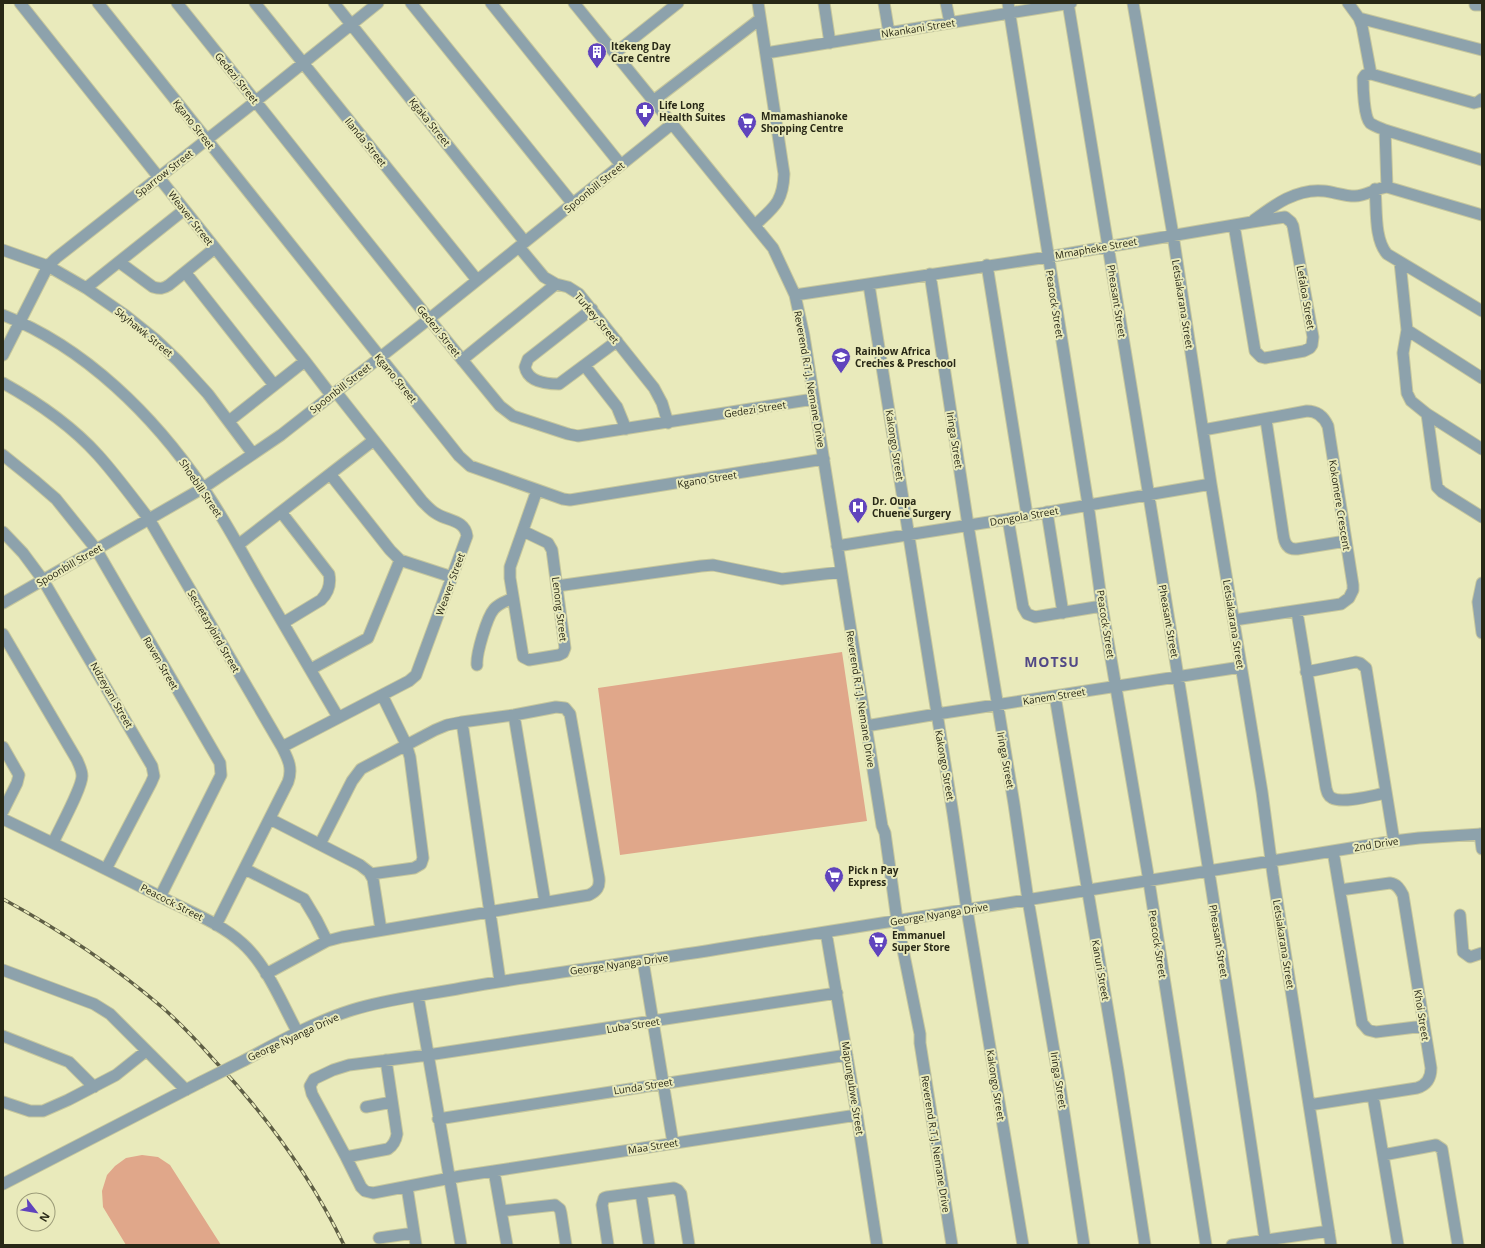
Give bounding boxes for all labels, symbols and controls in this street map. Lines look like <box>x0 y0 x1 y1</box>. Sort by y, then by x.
street label: Nkankani Street <box>880 15 956 41</box>
place label: Itekeng Day Care Centre <box>611 39 671 65</box>
building icon: Itekeng Day Care Centre <box>586 41 608 69</box>
street label: Gedezi Street <box>212 49 262 107</box>
street label: Kgaka Street <box>406 95 454 149</box>
street label: Kgano Street <box>170 96 218 152</box>
place label: Life Long Health Suites <box>659 98 726 124</box>
pharmacy icon: Life Long Health Suites <box>634 100 656 128</box>
place label: Mmamashianoke Shopping Centre <box>761 109 848 135</box>
supermarket icon: Mmamashianoke Shopping Centre <box>736 111 758 139</box>
street label: Ilanda Street <box>342 115 390 170</box>
street label: Sparrow Street <box>132 146 196 200</box>
street label: Spoonbill Street <box>561 158 627 216</box>
street label: Weaver Street <box>165 188 217 249</box>
street label: Mmapheke Street <box>1054 234 1139 262</box>
street label: Letsiakarana Street <box>1169 258 1197 350</box>
street label: Pheasant Street <box>1104 263 1130 339</box>
street label: Lefaloa Street <box>1294 264 1319 330</box>
street label: Peacock Street <box>1043 269 1067 339</box>
street label: Turkey Street <box>572 290 623 347</box>
street label: Gedezi Street <box>414 302 464 360</box>
street label: Skyhawk Street <box>112 304 176 360</box>
street label: Reverend R.T.J. Nemane Drive <box>791 310 829 449</box>
place label: Rainbow Africa Creches & Preschool <box>855 344 956 370</box>
school or university icon: Rainbow Africa Creches & Preschool <box>830 346 852 374</box>
street label: Kgano Street <box>372 350 421 406</box>
street label: Spoonbill Street <box>307 359 374 416</box>
street label: Gedezi Street <box>723 397 787 421</box>
street label: Kakongo Street <box>883 409 908 482</box>
street label: Iringa Street <box>944 411 966 470</box>
street label: Shoebill Street <box>176 456 226 520</box>
street label: Kokomere Crescent <box>1326 459 1354 552</box>
street label: Kgano Street <box>676 467 738 491</box>
place label: Dr. Oupa Chuene Surgery <box>872 494 951 520</box>
hospital icon: Dr. Oupa Chuene Surgery <box>847 496 869 524</box>
street label: Dongola Street <box>989 503 1060 529</box>
street label: Spoonbill Street <box>33 540 105 590</box>
street label: Weaver Street <box>432 550 468 617</box>
street label: Lenong Street <box>549 576 571 643</box>
street label: Letsiakarana Street <box>1220 578 1248 670</box>
street label: Pheasant Street <box>1156 583 1182 659</box>
street label: Secretarybird Street <box>185 587 244 675</box>
street label: Peacock Street <box>1094 589 1118 659</box>
street label: Reverend R.T.J. Nemane Drive <box>843 629 879 769</box>
street label: Raven Street <box>140 634 182 692</box>
district label: MOTSU <box>1024 652 1080 671</box>
street label: Ndzeyani Street <box>88 660 137 731</box>
street label: Kanem Street <box>1022 684 1087 708</box>
street label: Kakongo Street <box>932 729 958 802</box>
street label: Iringa Street <box>994 731 1018 790</box>
street label: 2nd Drive <box>1353 834 1400 854</box>
place label: Pick n Pay Express <box>848 863 899 889</box>
supermarket icon: Pick n Pay Express <box>823 865 845 893</box>
street label: Peacock Street <box>138 880 206 924</box>
street label: Letsiakarana Street <box>1270 898 1298 990</box>
street label: George Nyanga Drive <box>889 899 989 929</box>
street label: Pheasant Street <box>1206 903 1232 979</box>
street label: Peacock Street <box>1146 909 1170 979</box>
place label: Emmanuel Super Store <box>892 928 950 954</box>
supermarket icon: Emmanuel Super Store <box>867 930 889 958</box>
street label: Kanuri Street <box>1089 939 1113 1002</box>
street label: George Nyanga Drive <box>569 950 669 978</box>
street label: Khoi Street <box>1411 989 1433 1042</box>
street label: George Nyanga Drive <box>245 1010 341 1064</box>
street label: Luba Street <box>605 1014 661 1036</box>
street label: Mapungubwe Street <box>839 1040 867 1136</box>
street label: Kakongo Street <box>984 1049 1009 1122</box>
street label: Iringa Street <box>1048 1051 1070 1110</box>
street label: Lunda Street <box>612 1074 674 1098</box>
street label: Reverend R.T.J. Nemane Drive <box>918 1074 954 1214</box>
street label: Maa Street <box>627 1135 680 1157</box>
north arrow <box>16 1192 56 1232</box>
text: N <box>36 1210 54 1225</box>

